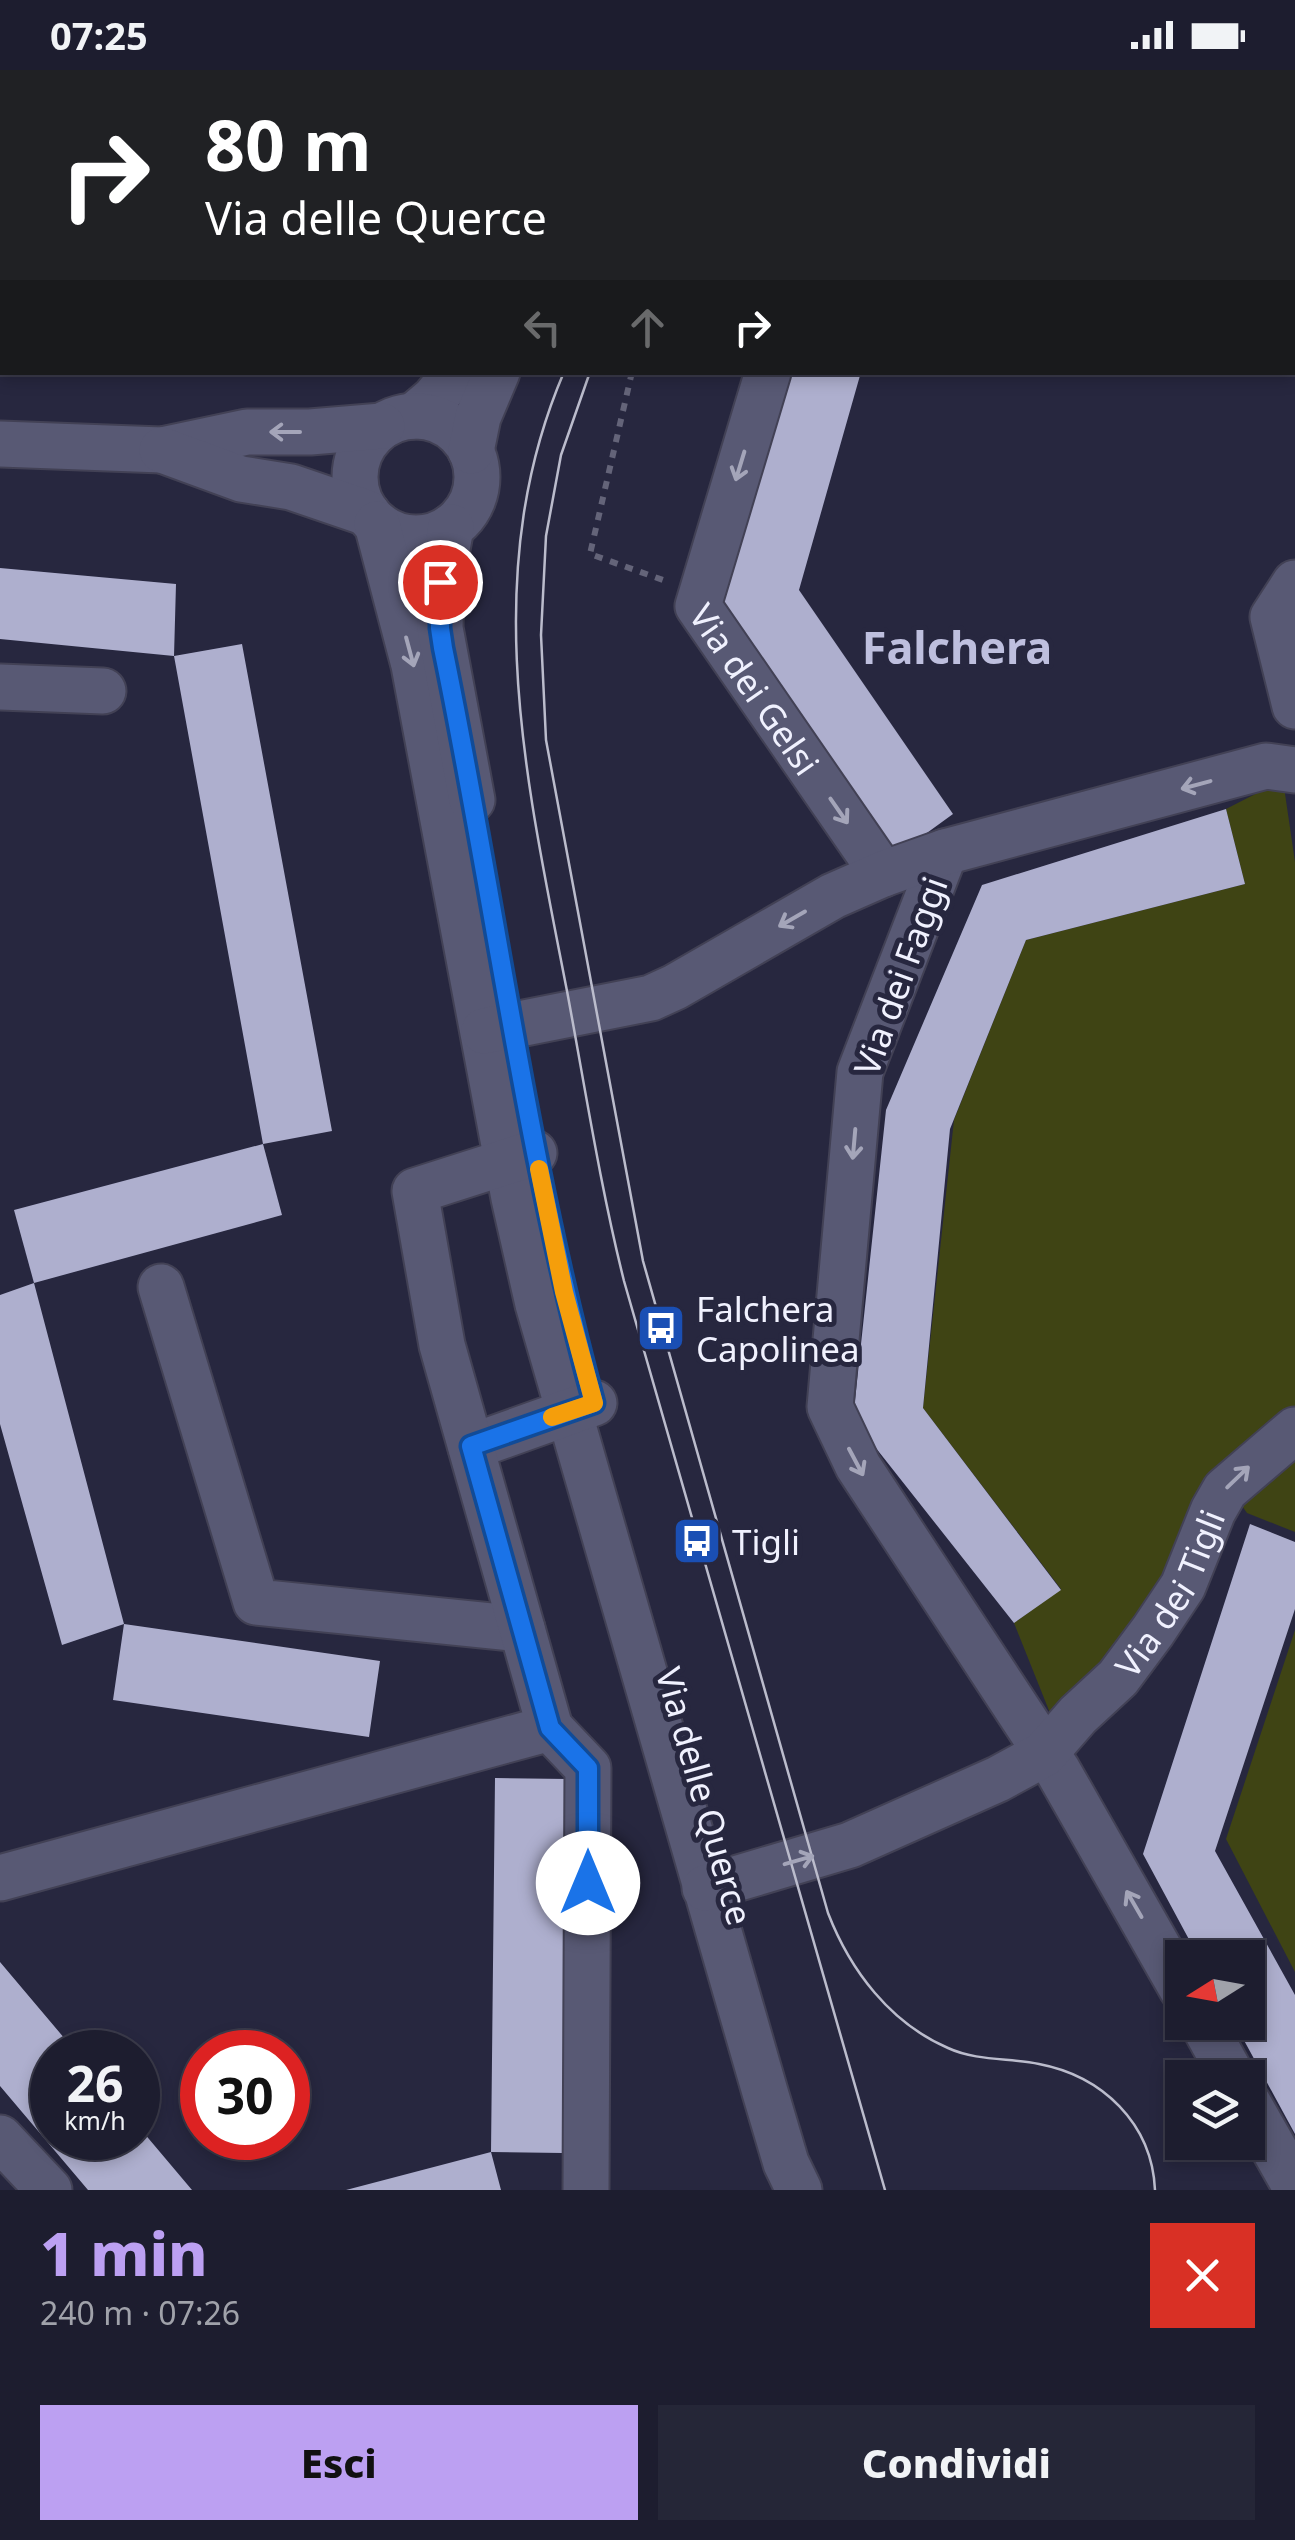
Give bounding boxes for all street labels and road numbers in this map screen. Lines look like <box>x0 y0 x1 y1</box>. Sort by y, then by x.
street label: Via dei Gelsi <box>680 594 831 784</box>
street label: Via dei Faggi <box>842 870 958 1082</box>
street label: Via dei Tigli <box>1103 1502 1235 1686</box>
street label: Via delle Querce <box>646 1662 764 1930</box>

